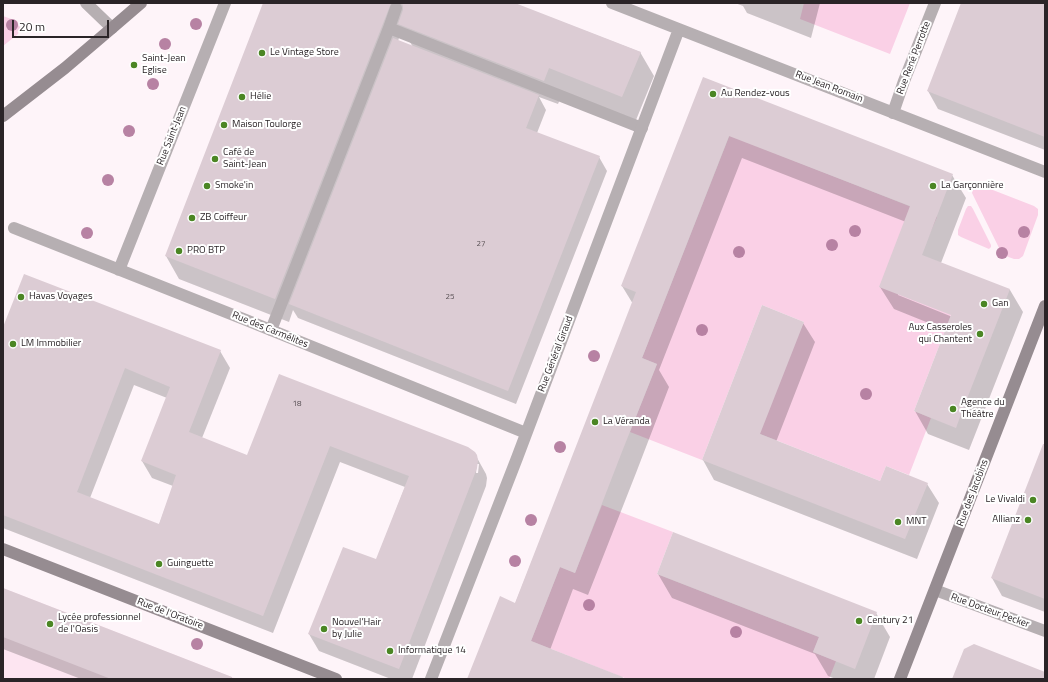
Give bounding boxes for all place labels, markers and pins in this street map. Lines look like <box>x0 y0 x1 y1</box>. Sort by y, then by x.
place label: Le Vintage Store <box>270 47 339 59</box>
marker: Le Vintage Store <box>257 48 267 58</box>
place label: Saint-Jean Eglise <box>142 53 186 76</box>
marker: Saint-Jean Eglise <box>129 60 139 70</box>
place label: Au Rendez-vous <box>721 88 790 100</box>
marker: Au Rendez-vous <box>708 89 718 99</box>
place label: Hélie <box>250 91 271 103</box>
marker: Hélie <box>237 92 247 102</box>
place label: Maison Toulorge <box>232 119 301 131</box>
marker: Maison Toulorge <box>219 120 229 130</box>
place label: Café de Saint-Jean <box>223 147 267 170</box>
marker: Café de Saint-Jean <box>210 154 220 164</box>
place label: Smoke'in <box>215 180 253 192</box>
place label: La Garçonnière <box>941 180 1003 192</box>
marker: Smoke'in <box>202 181 212 191</box>
marker: La Garçonnière <box>928 181 938 191</box>
place label: ZB Coiffeur <box>200 212 247 224</box>
marker: ZB Coiffeur <box>187 213 197 223</box>
place label: PRO BTP <box>187 245 225 257</box>
marker: PRO BTP <box>174 246 184 256</box>
place label: Havas Voyages <box>29 291 93 303</box>
marker: Havas Voyages <box>16 292 26 302</box>
place label: Gan <box>992 298 1009 310</box>
marker: Gan <box>979 299 989 309</box>
place label: Aux Casseroles qui Chantent <box>909 322 972 346</box>
marker: Aux Casseroles qui Chantent <box>975 329 985 339</box>
place label: LM Immobilier <box>21 338 81 350</box>
marker: LM Immobilier <box>8 339 18 349</box>
place label: Agence du Théâtre <box>961 397 1005 420</box>
marker: Agence du Théâtre <box>948 404 958 414</box>
place label: La Véranda <box>603 416 650 428</box>
marker: La Véranda <box>590 417 600 427</box>
place label: Le Vivaldi <box>985 494 1025 506</box>
marker: Le Vivaldi <box>1028 495 1038 505</box>
place label: Allianz <box>992 514 1020 526</box>
marker: Allianz <box>1023 515 1033 525</box>
place label: MNT <box>906 516 926 528</box>
marker: MNT <box>893 517 903 527</box>
place label: Guinguette <box>167 558 214 570</box>
marker: Guinguette <box>154 559 164 569</box>
place label: Lycée professionnel de l'Oasis <box>58 612 141 636</box>
place label: Century 21 <box>867 615 913 627</box>
marker: Century 21 <box>854 616 864 626</box>
place label: Nouvel’Hair by Julie <box>332 617 381 640</box>
marker: Lycée professionnel de l'Oasis <box>45 619 55 629</box>
marker: Nouvel’Hair by Julie <box>319 624 329 634</box>
place label: Informatique 14 <box>398 645 466 657</box>
marker: Informatique 14 <box>385 646 395 656</box>

